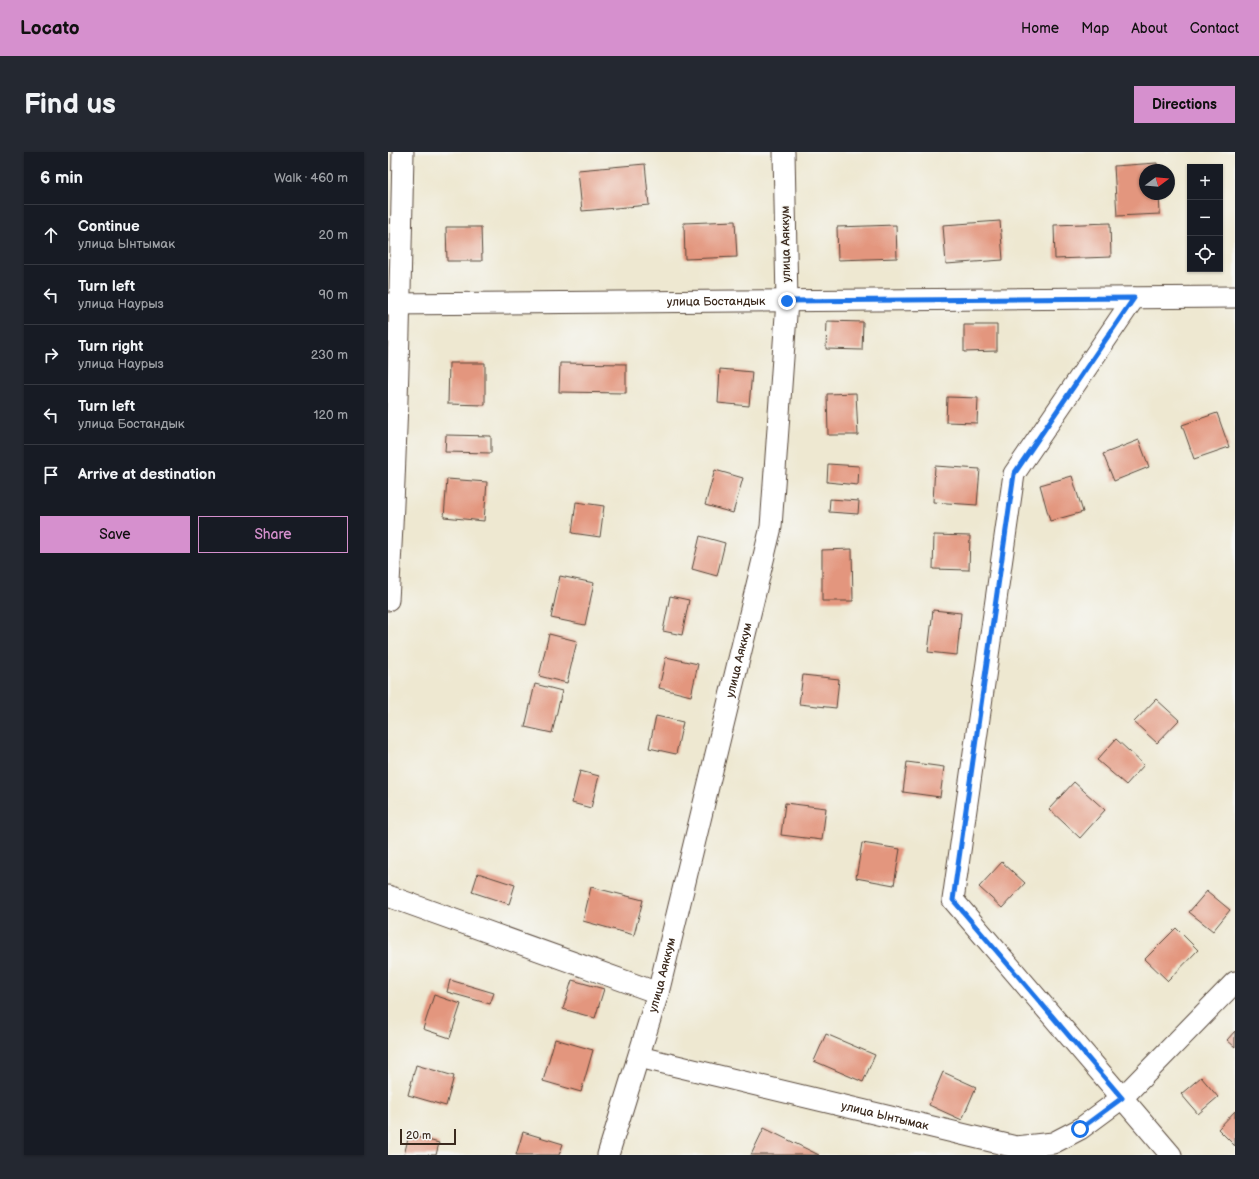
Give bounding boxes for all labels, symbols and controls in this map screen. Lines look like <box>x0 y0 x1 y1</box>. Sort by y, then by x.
text: Locato <box>20 17 80 40</box>
text: Home <box>1021 20 1059 37</box>
text: Map <box>1081 20 1109 37</box>
text: About <box>1131 20 1168 37</box>
text: Contact <box>1190 20 1239 37</box>
button: Directions <box>1134 86 1235 123</box>
text: Find us <box>24 88 116 121</box>
north arrow <box>1139 164 1175 200</box>
map controls <box>1187 164 1223 272</box>
button: + <box>1187 164 1223 200</box>
text: 6 min <box>40 168 83 188</box>
text: Walk · 460 m <box>274 170 348 186</box>
button: − <box>1187 200 1223 236</box>
street label: улица Аяккум <box>778 205 794 282</box>
text: Continue <box>78 217 140 236</box>
icon: ahead <box>40 224 62 246</box>
text: 20 m <box>318 227 348 243</box>
text: улица Ынтымак <box>78 236 175 252</box>
button: locate <box>1187 236 1223 272</box>
text: Turn left <box>78 277 135 296</box>
icon: left <box>40 284 62 306</box>
text: 90 m <box>319 287 348 303</box>
route end <box>778 292 796 310</box>
street label: улица Бостандык <box>667 293 766 309</box>
text: улица Наурыз <box>78 296 164 312</box>
text: Turn right <box>78 337 143 356</box>
icon: right <box>40 344 62 366</box>
text: 230 m <box>311 347 348 363</box>
text: улица Наурыз <box>78 356 164 372</box>
text: Turn left <box>78 397 135 416</box>
icon: left <box>40 404 62 426</box>
text: 120 m <box>313 407 348 423</box>
text: улица Бостандык <box>78 416 185 432</box>
icon: arrive <box>40 464 62 486</box>
text: Arrive at destination <box>78 465 216 484</box>
button: Save <box>40 516 190 553</box>
button: Share <box>198 516 348 553</box>
street label: улица Аяккум <box>722 621 755 699</box>
street label: улица Аяккум <box>645 936 679 1014</box>
street label: улица Ынтымак <box>840 1098 931 1134</box>
route start <box>1071 1120 1089 1138</box>
scale bar <box>400 1127 456 1146</box>
text: 20 m <box>406 1129 431 1142</box>

